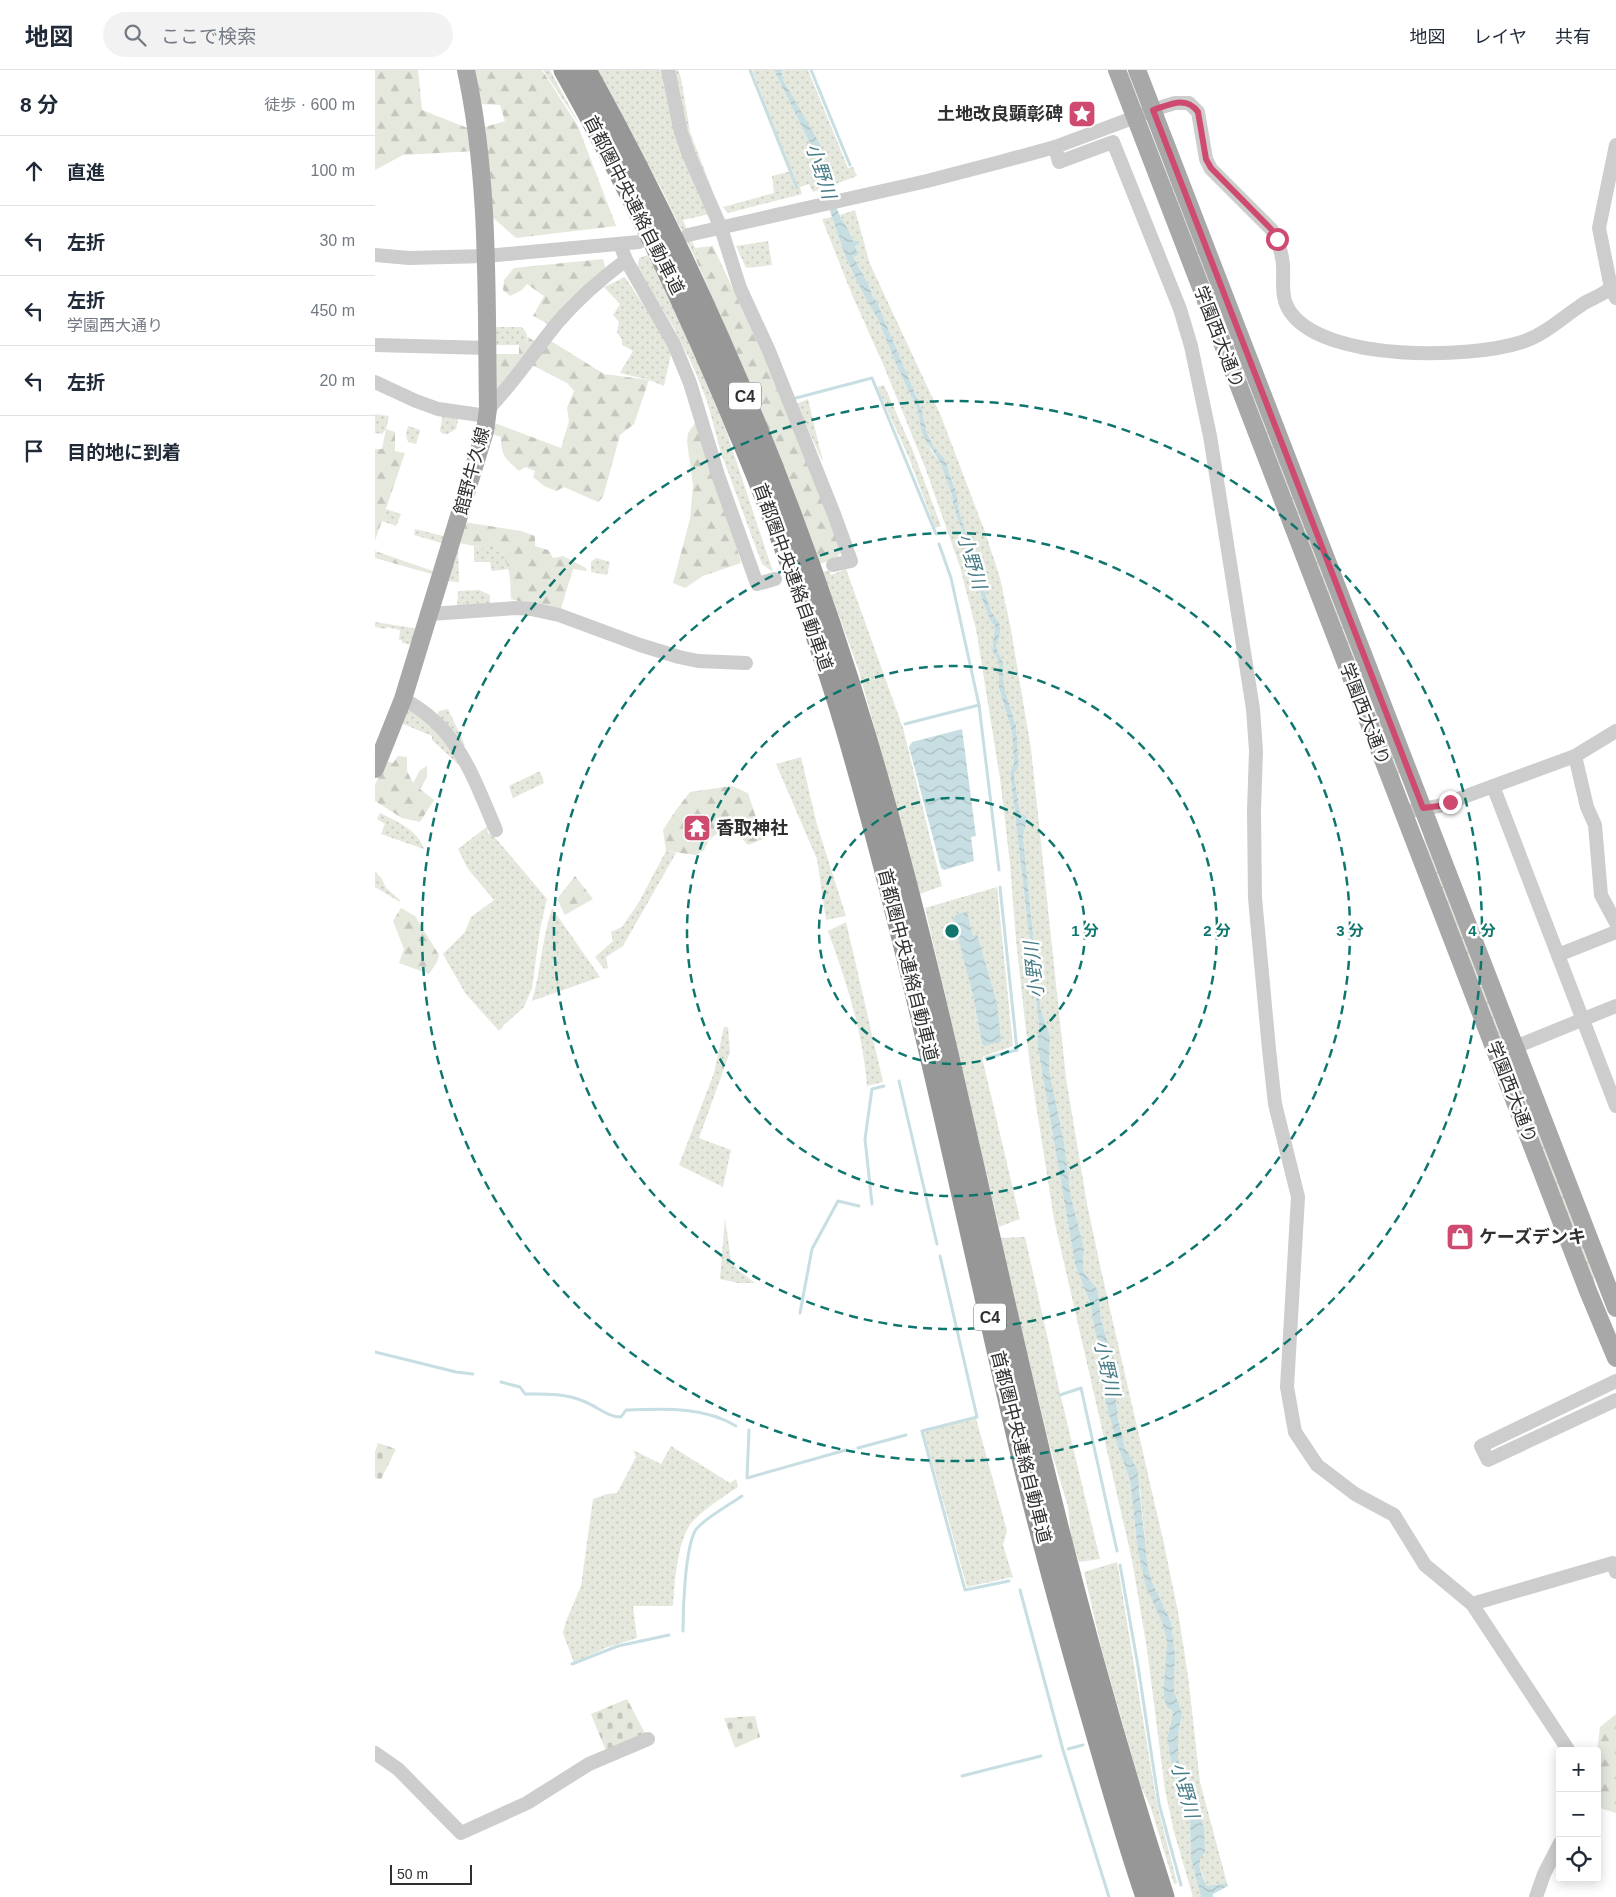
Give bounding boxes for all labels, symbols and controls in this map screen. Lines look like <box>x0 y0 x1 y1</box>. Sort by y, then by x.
search box <box>103 12 453 57</box>
icon: search <box>121 21 149 49</box>
text: 地図 <box>25 23 73 50</box>
text: ここで検索 <box>161 26 256 47</box>
text: 地図 <box>1410 27 1446 47</box>
text: レイヤ <box>1474 27 1527 47</box>
text: 共有 <box>1555 27 1591 47</box>
text: 8 分 <box>20 93 59 116</box>
text: 徒歩 · 600 m <box>264 96 355 113</box>
place icon: 土地改良顕彰碑 <box>1067 99 1097 129</box>
place label: 土地改良顕彰碑 <box>937 104 1063 124</box>
street label: 首都圏中央連絡自動車道 <box>580 112 688 298</box>
water label: 小野川 <box>802 141 840 203</box>
icon: ahead <box>20 157 48 185</box>
text: 直進 <box>67 162 105 183</box>
text: 100 m <box>311 162 355 179</box>
icon: left <box>20 227 48 255</box>
route start <box>1266 228 1289 251</box>
text: 左折 <box>67 232 105 253</box>
text: 30 m <box>319 232 355 249</box>
street label: 学園西大通り <box>1190 283 1248 391</box>
text: 左折 <box>67 290 105 311</box>
icon: left <box>20 297 48 325</box>
text: 450 m <box>311 302 355 319</box>
text: 学園西大通り <box>67 317 163 334</box>
icon: left <box>20 367 48 395</box>
text: 左折 <box>67 372 105 393</box>
text: 20 m <box>319 372 355 389</box>
road number: C4 <box>729 382 761 410</box>
street label: 館野牛久線 <box>451 425 493 517</box>
icon: arrive <box>20 437 48 465</box>
text: 目的地に到着 <box>67 442 181 463</box>
street label: 首都圏中央連絡自動車道 <box>750 481 836 673</box>
water label: 小野川 <box>954 531 991 593</box>
street label: 学園西大通り <box>1336 660 1394 768</box>
route end <box>1439 791 1462 814</box>
temple icon: 香取神社 <box>682 813 712 843</box>
place label: 香取神社 <box>716 818 788 838</box>
street label: 首都圏中央連絡自動車道 <box>874 867 942 1063</box>
centre of rings <box>943 922 961 940</box>
text: 1 分 <box>1071 922 1099 939</box>
text: 2 分 <box>1203 922 1231 939</box>
text: 3 分 <box>1336 922 1364 939</box>
text: 4 分 <box>1468 922 1496 939</box>
water label: 小野川 <box>1020 939 1047 999</box>
street label: 学園西大通り <box>1483 1038 1541 1146</box>
shop icon: ケーズデンキ <box>1445 1222 1475 1252</box>
place label: ケーズデンキ <box>1479 1227 1586 1247</box>
road number: C4 <box>974 1304 1006 1330</box>
water label: 小野川 <box>1090 1338 1124 1400</box>
street label: 首都圏中央連絡自動車道 <box>987 1349 1055 1545</box>
map controls <box>1556 1747 1601 1882</box>
button: + <box>1556 1747 1601 1792</box>
water label: 小野川 <box>1167 1760 1203 1822</box>
button: − <box>1556 1792 1601 1837</box>
button: locate <box>1556 1837 1601 1882</box>
scale bar <box>390 1862 473 1885</box>
text: 50 m <box>397 1866 428 1882</box>

